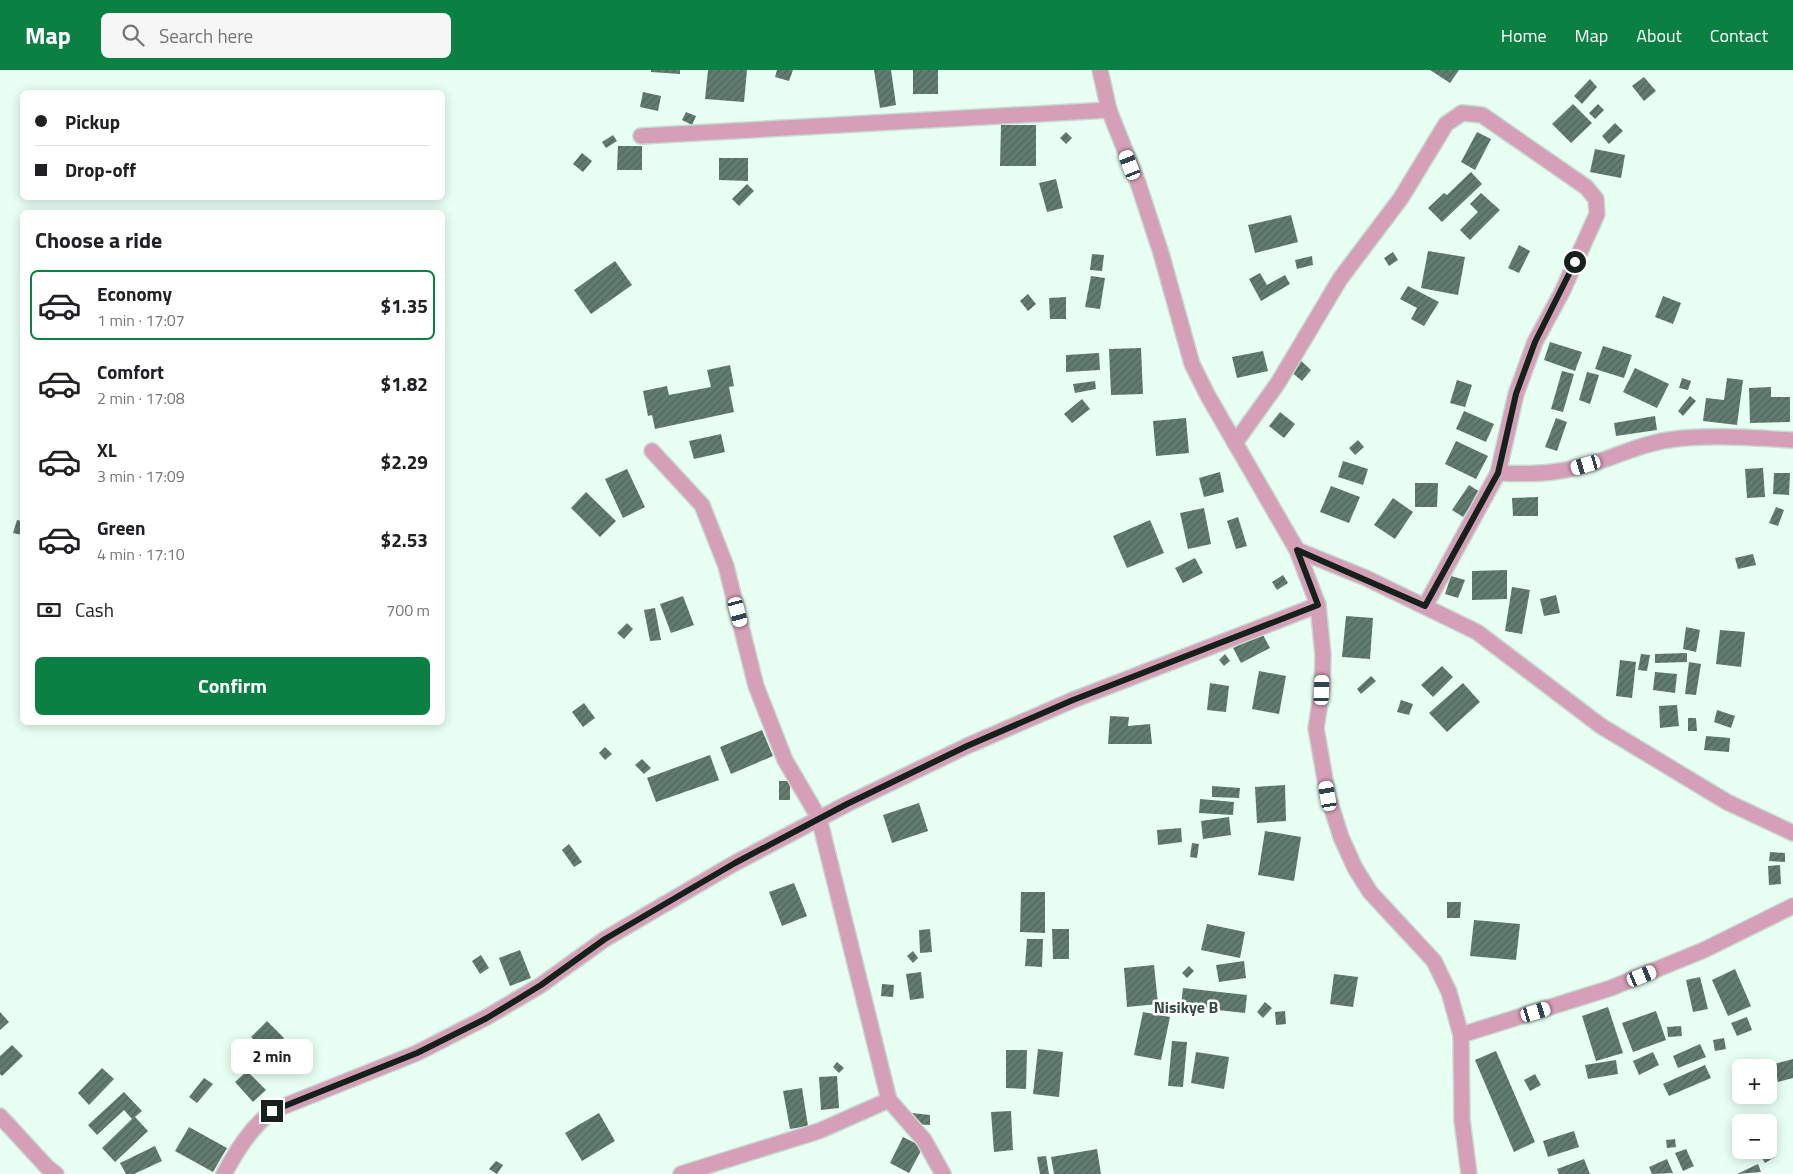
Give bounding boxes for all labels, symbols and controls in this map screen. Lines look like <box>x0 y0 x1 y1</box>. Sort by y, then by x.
search box <box>101 13 451 58</box>
text: Map <box>25 17 71 53</box>
icon: search <box>119 21 147 49</box>
text: Search here <box>159 21 253 50</box>
text: Home <box>1501 22 1547 49</box>
text: Map <box>1575 22 1608 49</box>
text: About <box>1636 22 1682 49</box>
text: Contact <box>1710 22 1768 49</box>
text: Pickup <box>65 107 120 136</box>
car <box>1117 148 1142 182</box>
text: Drop-off <box>65 155 136 184</box>
text: Choose a ride <box>35 223 162 257</box>
route start <box>1564 251 1586 273</box>
text: Economy <box>97 279 172 308</box>
icon: car <box>37 283 82 328</box>
text: $1.35 <box>381 291 428 320</box>
text: 1 min · 17:07 <box>97 308 185 332</box>
text: Comfort <box>97 357 164 386</box>
icon: car <box>37 361 82 406</box>
text: $1.82 <box>381 369 428 398</box>
text: 2 min · 17:08 <box>97 386 185 410</box>
text: XL <box>97 435 117 464</box>
icon: car <box>37 439 82 484</box>
text: $2.29 <box>381 447 428 476</box>
car <box>1569 454 1602 476</box>
text: 3 min · 17:09 <box>97 464 185 488</box>
text: Green <box>97 513 146 542</box>
icon: car <box>37 517 82 562</box>
text: $2.53 <box>381 525 428 554</box>
text: 4 min · 17:10 <box>97 542 185 566</box>
text: Cash <box>75 595 114 624</box>
icon: cash <box>35 596 63 624</box>
car <box>726 596 749 628</box>
text: 700 m <box>386 598 430 622</box>
button: Confirm <box>35 657 430 715</box>
car <box>1313 675 1330 705</box>
car <box>1318 780 1337 812</box>
car <box>1625 963 1658 989</box>
district label: Nisikye B <box>1154 995 1218 1019</box>
car <box>1519 1000 1552 1024</box>
callout: 2 min <box>231 1038 313 1074</box>
text: 2 min <box>253 1044 291 1068</box>
map controls <box>1732 1059 1777 1159</box>
button: + <box>1732 1059 1777 1104</box>
route end <box>261 1100 283 1122</box>
button: − <box>1732 1114 1777 1159</box>

